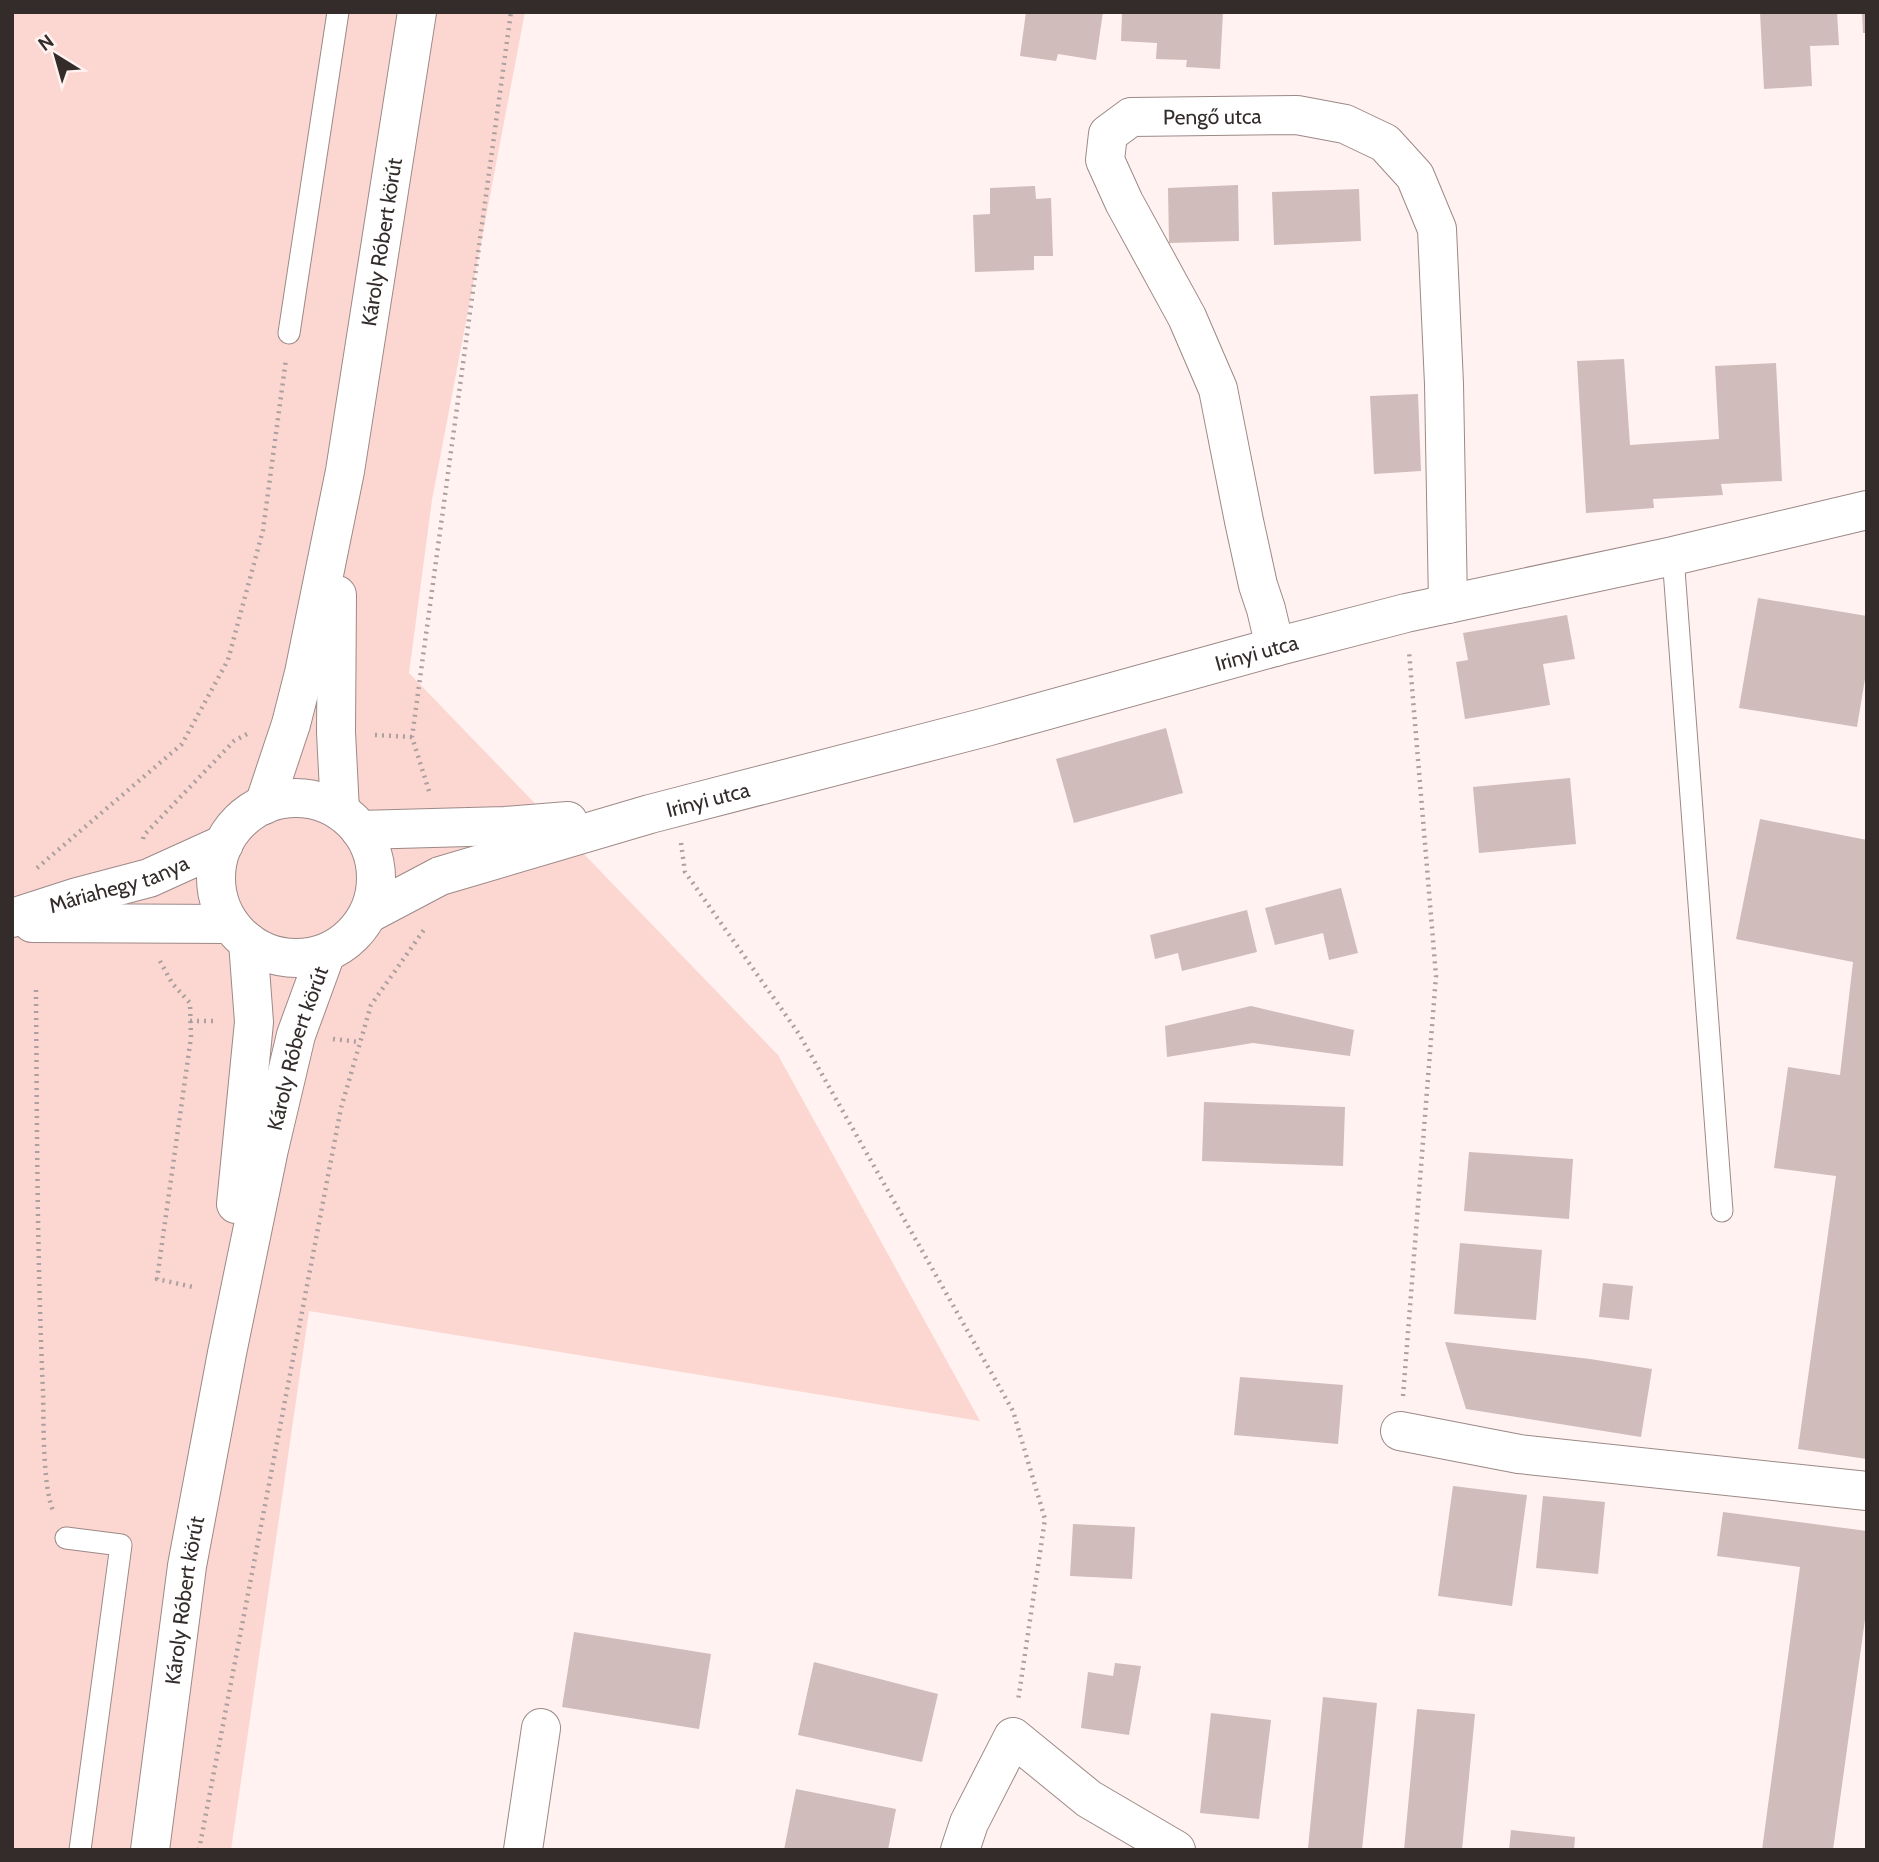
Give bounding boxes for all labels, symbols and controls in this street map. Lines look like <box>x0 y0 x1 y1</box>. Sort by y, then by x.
north arrow <box>21 21 91 91</box>
text: N <box>34 30 58 56</box>
street label: Pengő utca <box>1163 103 1262 129</box>
street label: Károly Róbert körút <box>355 156 406 328</box>
street label: Irinyi utca <box>1212 629 1301 676</box>
street label: Irinyi utca <box>663 776 752 822</box>
street label: Máriahegy tanya <box>46 849 192 918</box>
street label: Károly Róbert körút <box>261 963 333 1133</box>
street label: Károly Róbert körút <box>159 1514 209 1686</box>

